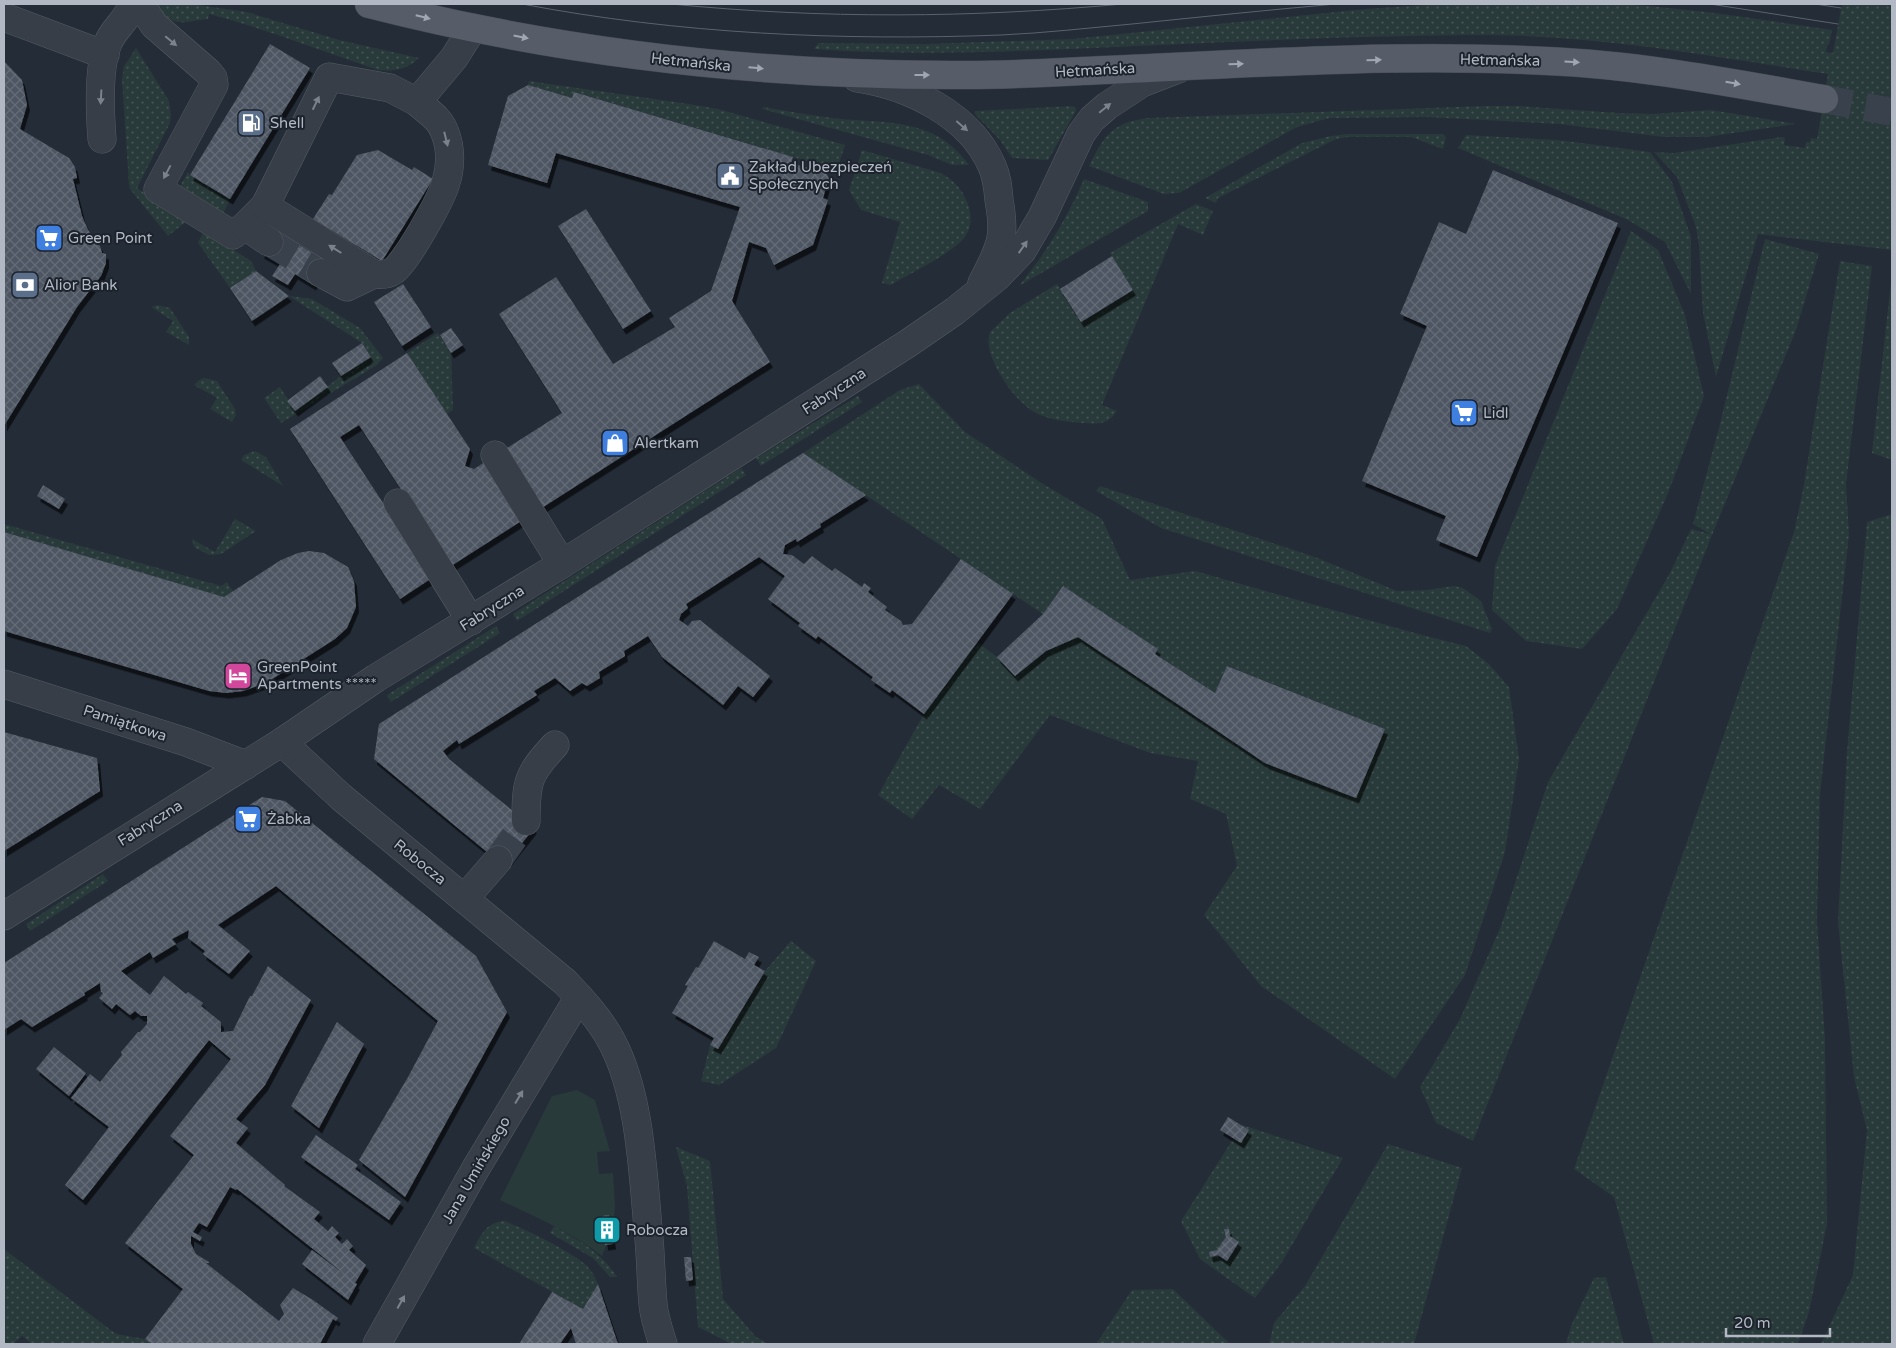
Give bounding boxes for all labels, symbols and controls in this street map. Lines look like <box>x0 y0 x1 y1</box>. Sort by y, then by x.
one-way arrow <box>416 13 431 21</box>
one-way arrow <box>514 34 530 42</box>
one-way arrow <box>165 35 178 46</box>
street label: Hetmańska <box>650 49 732 75</box>
street label: Hetmańska <box>1460 50 1540 70</box>
one-way arrow <box>1367 56 1383 64</box>
street label: Hetmańska <box>1054 59 1136 81</box>
one-way arrow <box>1564 59 1580 67</box>
one-way arrow <box>1228 60 1244 68</box>
one-way arrow <box>748 64 764 72</box>
one-way arrow <box>914 71 930 79</box>
one-way arrow <box>1725 79 1741 87</box>
one-way arrow <box>96 89 104 105</box>
one-way arrow <box>312 96 320 110</box>
one-way arrow <box>1098 103 1111 114</box>
fuel station icon: Shell <box>236 108 266 138</box>
place label: Shell <box>270 114 304 132</box>
one-way arrow <box>956 120 968 132</box>
one-way arrow <box>443 131 451 146</box>
place label: Zakład Ubezpieczeń Społecznych <box>749 158 892 193</box>
public building icon: Zakład Ubezpieczeń Społecznych <box>715 161 745 191</box>
one-way arrow <box>162 166 171 179</box>
supermarket icon: Green Point <box>34 223 64 253</box>
place label: Green Point <box>68 229 153 247</box>
one-way arrow <box>1018 240 1028 254</box>
one-way arrow <box>328 245 341 254</box>
bank icon: Alior Bank <box>10 270 40 300</box>
place label: Alior Bank <box>44 276 117 294</box>
street label: Fabryczna <box>799 364 869 418</box>
supermarket icon: Lidl <box>1449 398 1479 428</box>
place label: Lidl <box>1483 404 1509 422</box>
shop icon: Alertkam <box>600 428 630 458</box>
place label: Alertkam <box>634 434 699 452</box>
street label: Fabryczna <box>456 581 528 635</box>
place label: GreenPoint Apartments ***** <box>257 658 377 693</box>
hotel icon: GreenPoint Apartments ***** <box>223 661 253 691</box>
street label: Pamiątkowa <box>81 701 169 745</box>
street label: Fabryczna <box>114 796 186 850</box>
supermarket icon: Żabka <box>233 804 263 834</box>
place label: Żabka <box>267 810 311 828</box>
street label: Robocza <box>390 835 450 889</box>
one-way arrow <box>515 1090 524 1103</box>
street label: Jana Umińskiego <box>438 1113 514 1227</box>
building icon: Robocza <box>592 1215 622 1245</box>
place label: Robocza <box>626 1221 688 1239</box>
one-way arrow <box>397 1294 405 1309</box>
scale bar <box>1726 1306 1830 1338</box>
text: 20 m <box>1734 1314 1771 1332</box>

